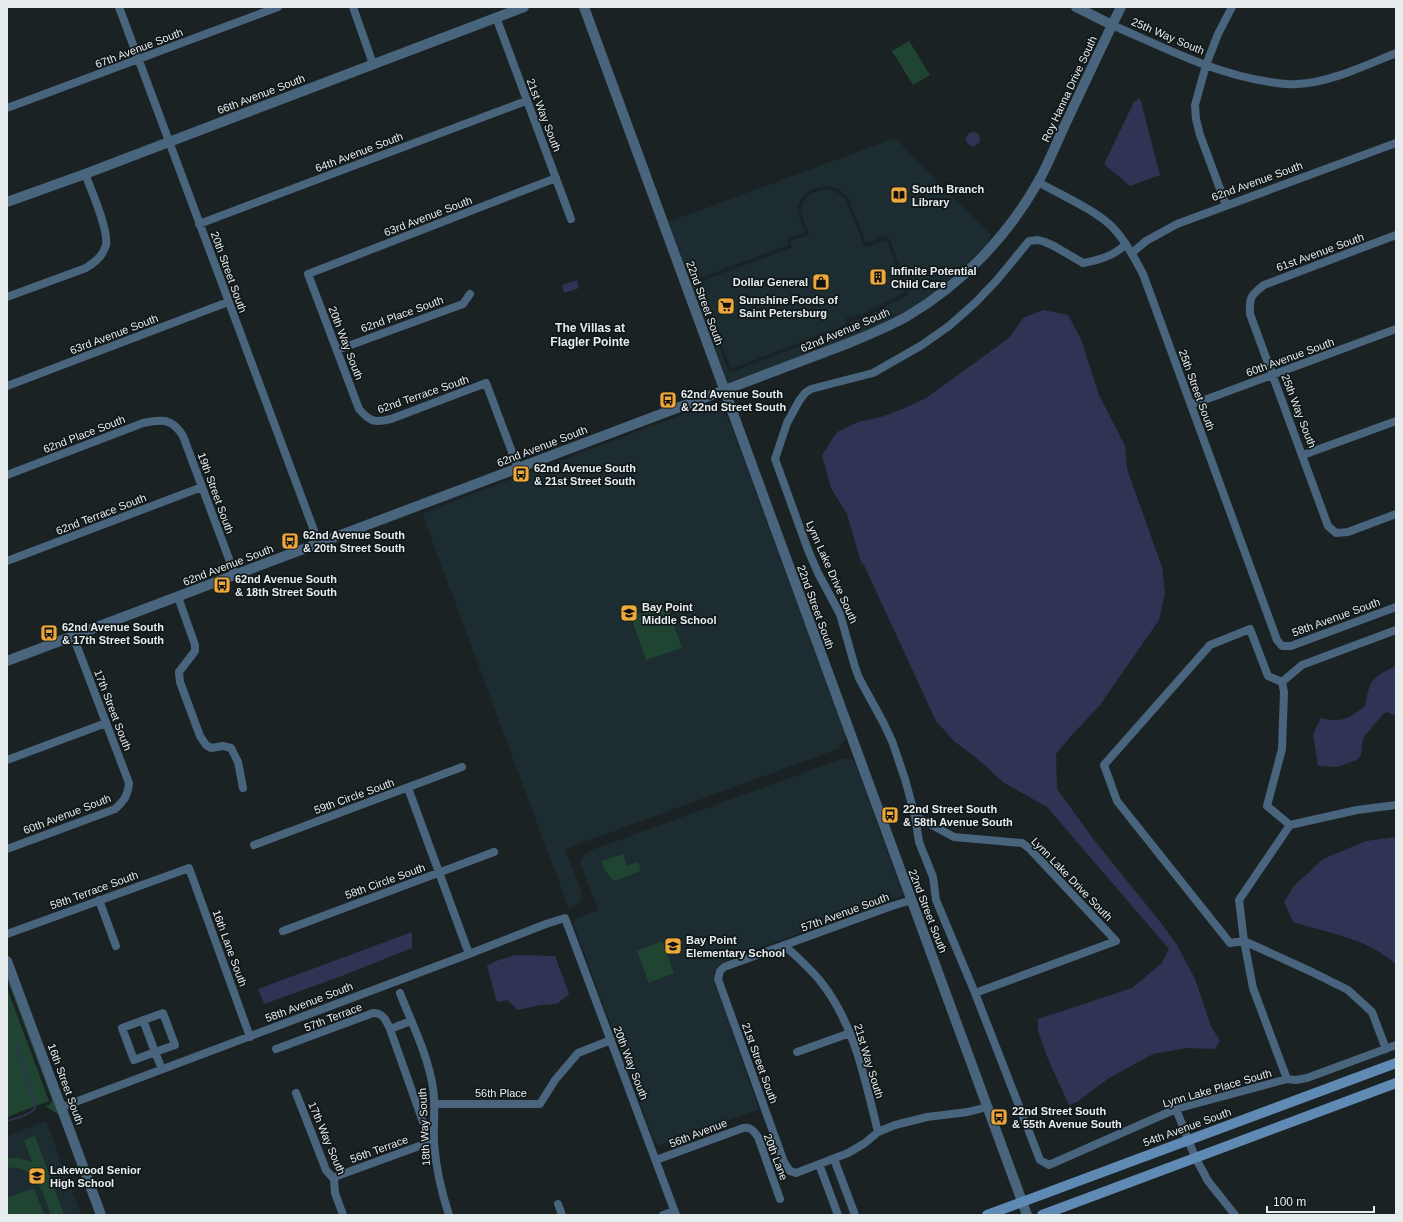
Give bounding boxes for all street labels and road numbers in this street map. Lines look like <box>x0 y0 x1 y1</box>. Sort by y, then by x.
street label: 25th Way South <box>1130 15 1206 57</box>
street label: 67th Avenue South <box>94 26 184 70</box>
street label: Roy Hanna Drive South <box>1039 34 1099 144</box>
street label: 66th Avenue South <box>216 72 306 116</box>
street label: 21st Way South <box>525 77 563 153</box>
street label: 64th Avenue South <box>314 130 404 174</box>
street label: 62nd Avenue South <box>1210 159 1304 203</box>
street label: 63rd Avenue South <box>382 194 474 238</box>
street label: 20th Street South <box>209 230 249 314</box>
street label: 61st Avenue South <box>1275 231 1365 273</box>
street label: 22nd Street South <box>684 259 726 347</box>
street label: 62nd Place South <box>359 294 445 334</box>
street label: 20th Way South <box>326 305 366 381</box>
street label: 62nd Avenue South <box>799 306 891 354</box>
street label: 63rd Avenue South <box>68 312 160 356</box>
street label: 60th Avenue South <box>1244 335 1336 379</box>
street label: 25th Street South <box>1177 348 1217 432</box>
street label: 62nd Terrace South <box>376 373 470 415</box>
street label: 25th Way South <box>1279 373 1319 449</box>
street label: 62nd Place South <box>41 413 127 455</box>
street label: 62nd Avenue South <box>495 423 589 469</box>
street label: 19th Street South <box>196 451 236 535</box>
street label: 62nd Terrace South <box>54 491 148 537</box>
street label: Lynn Lake Drive South <box>804 519 860 625</box>
street label: 62nd Avenue South <box>181 542 275 588</box>
street label: 22nd Street South <box>795 563 837 651</box>
street label: 58th Avenue South <box>1290 595 1382 639</box>
street label: 17th Street South <box>92 668 134 752</box>
street label: 59th Circle South <box>312 776 396 816</box>
street label: 60th Avenue South <box>22 792 112 836</box>
street label: Lynn Lake Drive South <box>1029 835 1115 923</box>
street label: 58th Circle South <box>343 861 427 901</box>
street label: 22nd Street South <box>907 867 949 955</box>
street label: 58th Terrace South <box>48 869 140 911</box>
street label: 57th Avenue South <box>799 890 891 934</box>
street label: 16th Lane South <box>211 908 249 988</box>
street label: 58th Avenue South <box>264 980 354 1024</box>
street label: 57th Terrace <box>302 1000 364 1034</box>
street label: 21st Street South <box>740 1021 780 1105</box>
street label: 21st Way South <box>852 1022 886 1100</box>
street label: 20th Way South <box>611 1025 651 1101</box>
street label: 16th Street South <box>46 1042 86 1126</box>
street label: Lynn Lake Place South <box>1161 1067 1273 1109</box>
street label: 56th Place <box>475 1087 527 1099</box>
street label: 18th Way South <box>416 1088 432 1166</box>
street label: 17th Way South <box>306 1100 348 1176</box>
street label: 54th Avenue South <box>1141 1105 1233 1149</box>
street label: 56th Avenue <box>667 1116 729 1150</box>
street label: 20th Lane <box>762 1132 790 1182</box>
street label: 56th Terrace <box>348 1133 410 1165</box>

